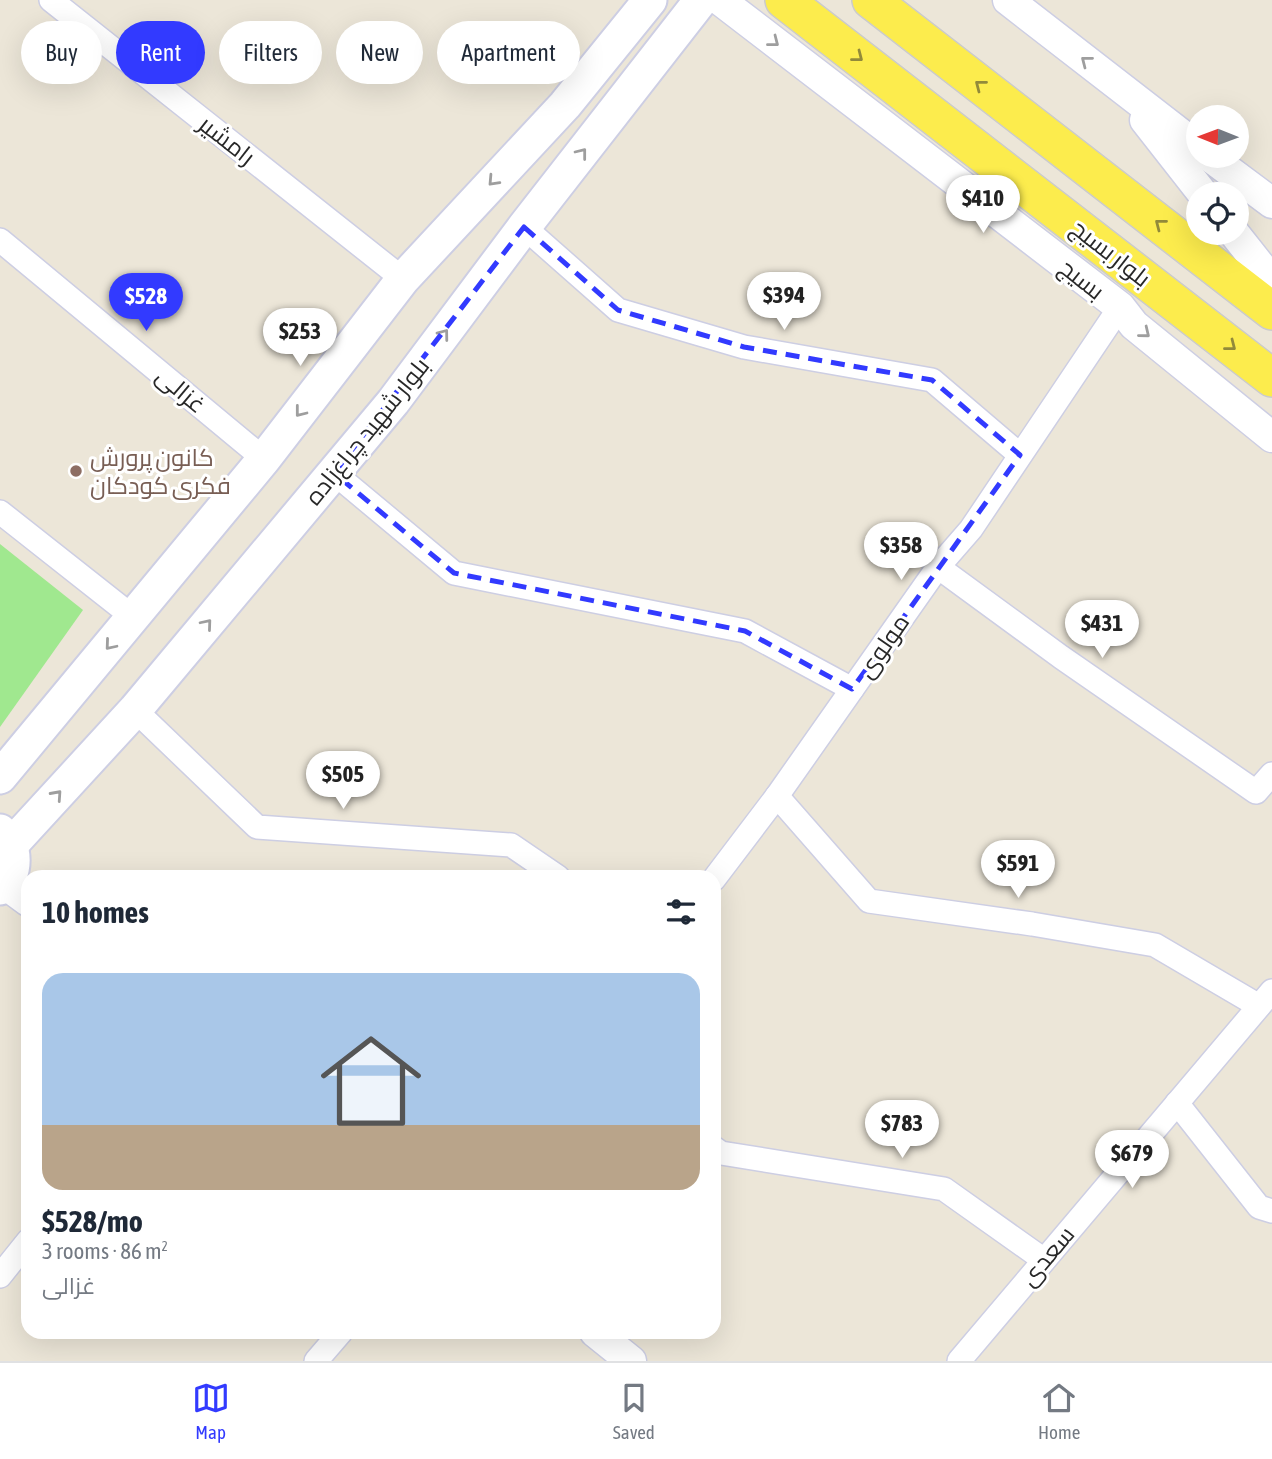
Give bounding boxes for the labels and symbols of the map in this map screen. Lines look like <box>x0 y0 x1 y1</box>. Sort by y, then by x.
one-way arrow <box>766 33 779 46</box>
one-way arrow <box>850 48 862 61</box>
one-way arrow <box>1082 57 1094 70</box>
one-way arrow <box>976 81 989 93</box>
north arrow <box>1186 105 1250 168</box>
street label: رامشیر <box>192 109 260 170</box>
one-way arrow <box>573 148 586 161</box>
one-way arrow <box>489 173 502 186</box>
pin: $410 <box>942 176 1024 235</box>
street label: بلوار بسیج <box>1066 213 1156 293</box>
one-way arrow <box>1155 220 1168 233</box>
street label: بسیج <box>1054 253 1110 305</box>
pin: $394 <box>743 272 825 332</box>
pin: $528 <box>105 274 187 333</box>
pin: $253 <box>259 308 341 368</box>
one-way arrow <box>1137 325 1149 338</box>
one-way arrow <box>436 329 448 342</box>
one-way arrow <box>1223 338 1236 351</box>
street label: بلوار شهید چراغ‌زاده <box>299 352 437 512</box>
street label: غزالی <box>150 362 211 419</box>
one-way arrow <box>296 404 309 417</box>
place label: کانون پرورش فکری کودکان <box>90 444 231 500</box>
marker: کانون پرورش فکری کودکان <box>68 463 84 479</box>
pin: $358 <box>860 522 942 582</box>
pin: $431 <box>1061 600 1143 660</box>
street label: مولوی <box>852 609 915 684</box>
one-way arrow <box>199 619 211 632</box>
one-way arrow <box>106 636 118 649</box>
pin: $505 <box>302 752 384 811</box>
one-way arrow <box>49 790 61 803</box>
pin: $591 <box>977 841 1059 900</box>
pin: $783 <box>861 1100 943 1160</box>
pin: $679 <box>1091 1130 1173 1190</box>
street label: سعدی <box>1014 1221 1080 1292</box>

